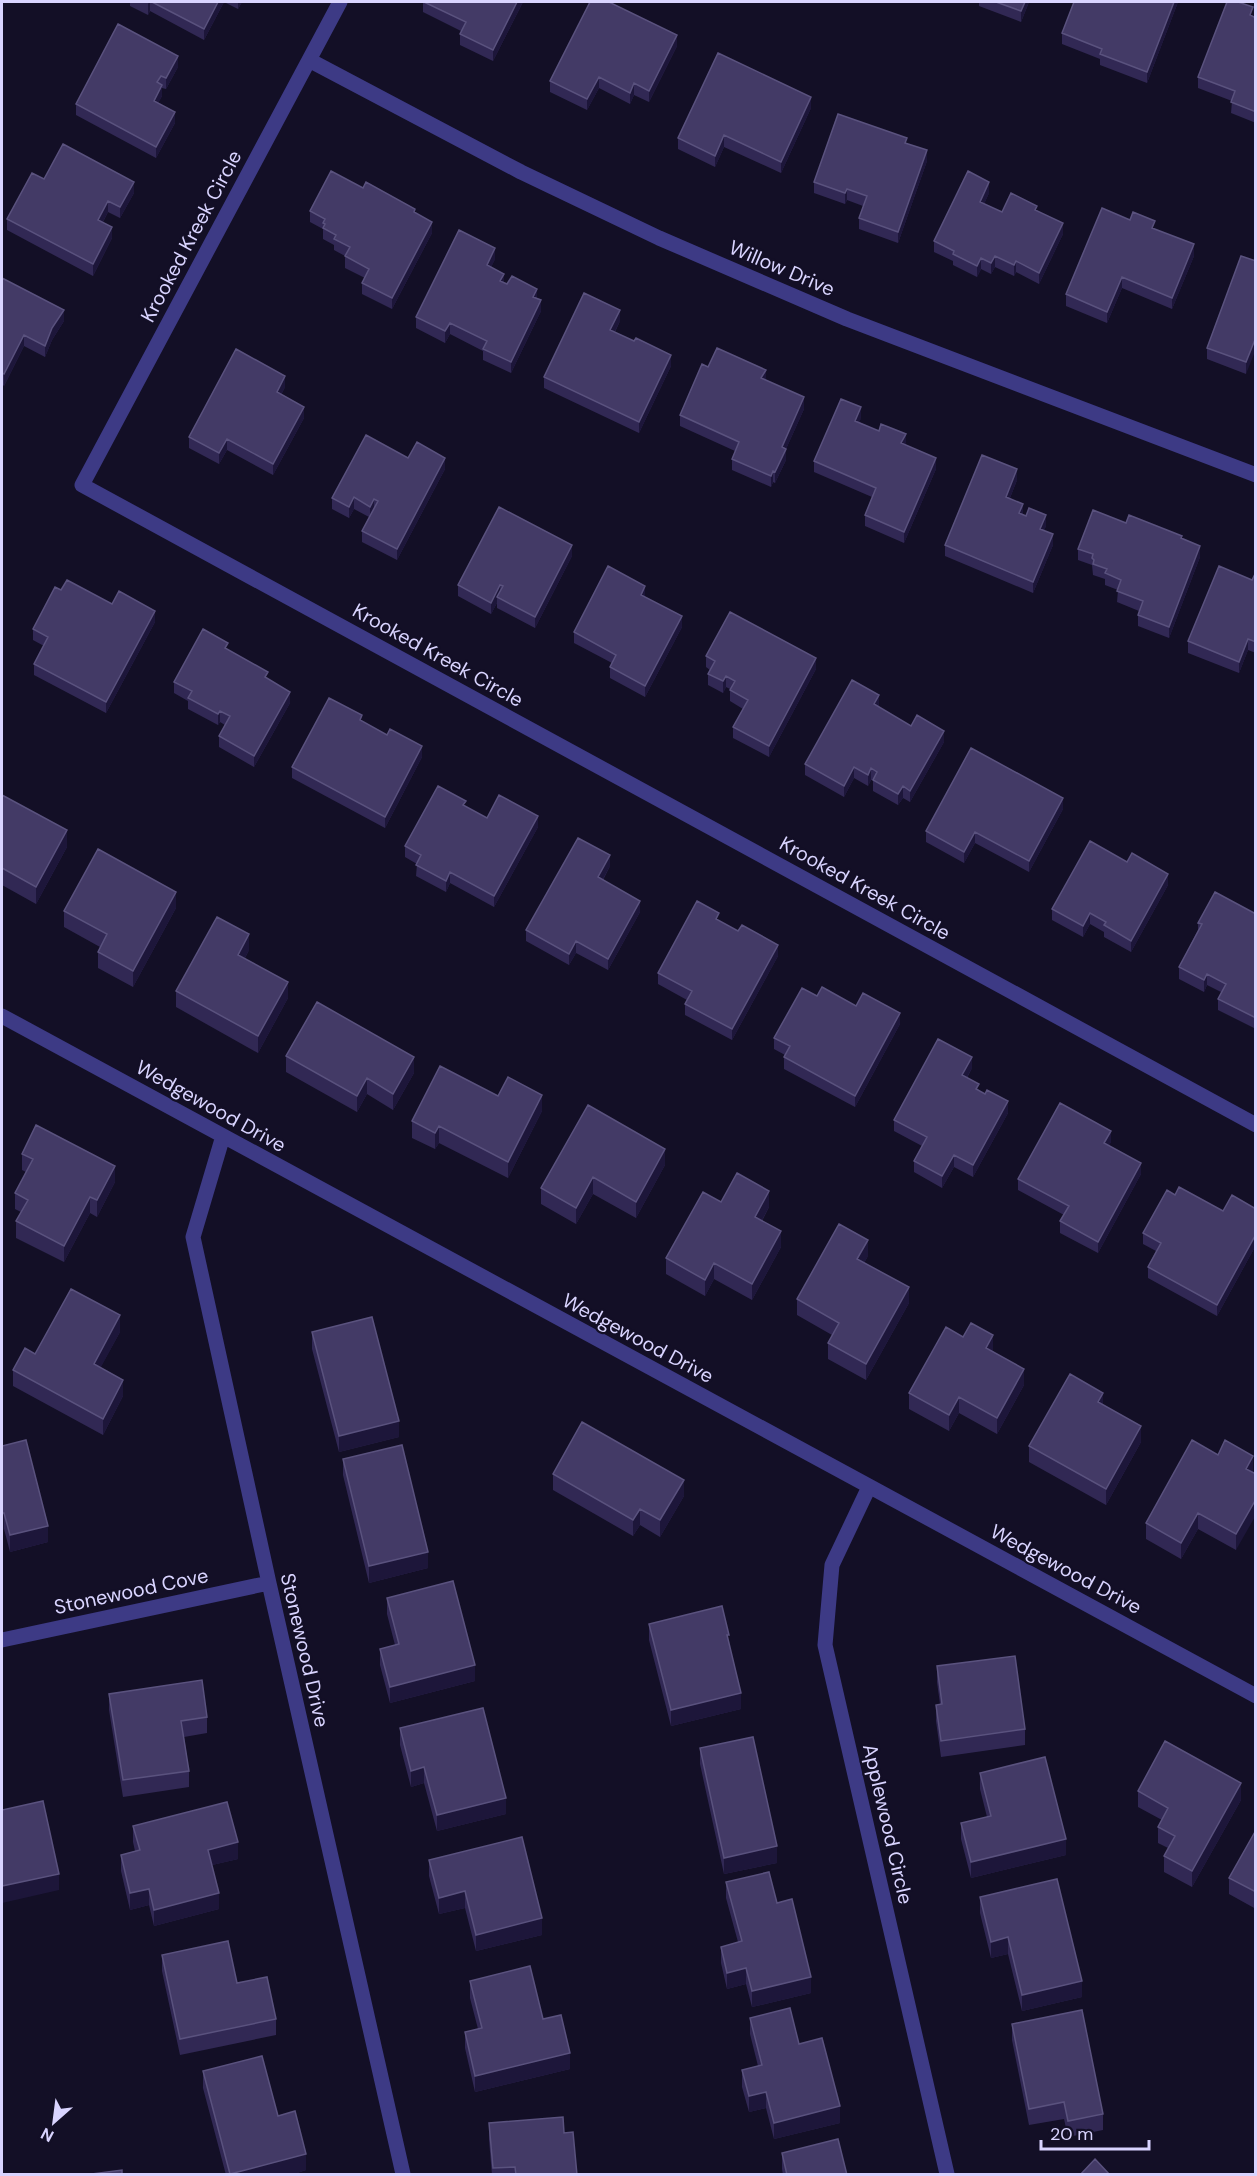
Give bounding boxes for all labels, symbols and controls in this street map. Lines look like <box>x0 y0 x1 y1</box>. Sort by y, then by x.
street label: Krooked Kreek Circle <box>135 145 247 327</box>
street label: Willow Drive <box>725 234 839 302</box>
street label: Krooked Kreek Circle <box>348 597 528 713</box>
street label: Krooked Kreek Circle <box>775 830 955 946</box>
street label: Wedgewood Drive <box>131 1054 291 1158</box>
street label: Wedgewood Drive <box>558 1287 718 1389</box>
street label: Wedgewood Drive <box>986 1518 1146 1620</box>
street label: Stonewood Cove <box>51 1562 211 1620</box>
street label: Stonewood Drive <box>275 1570 335 1730</box>
street label: Applewood Circle <box>857 1741 919 1907</box>
north arrow <box>24 2092 84 2152</box>
scale bar <box>1041 2113 1149 2151</box>
text: 20 m <box>1050 2122 1093 2146</box>
text: N <box>37 2123 57 2147</box>

